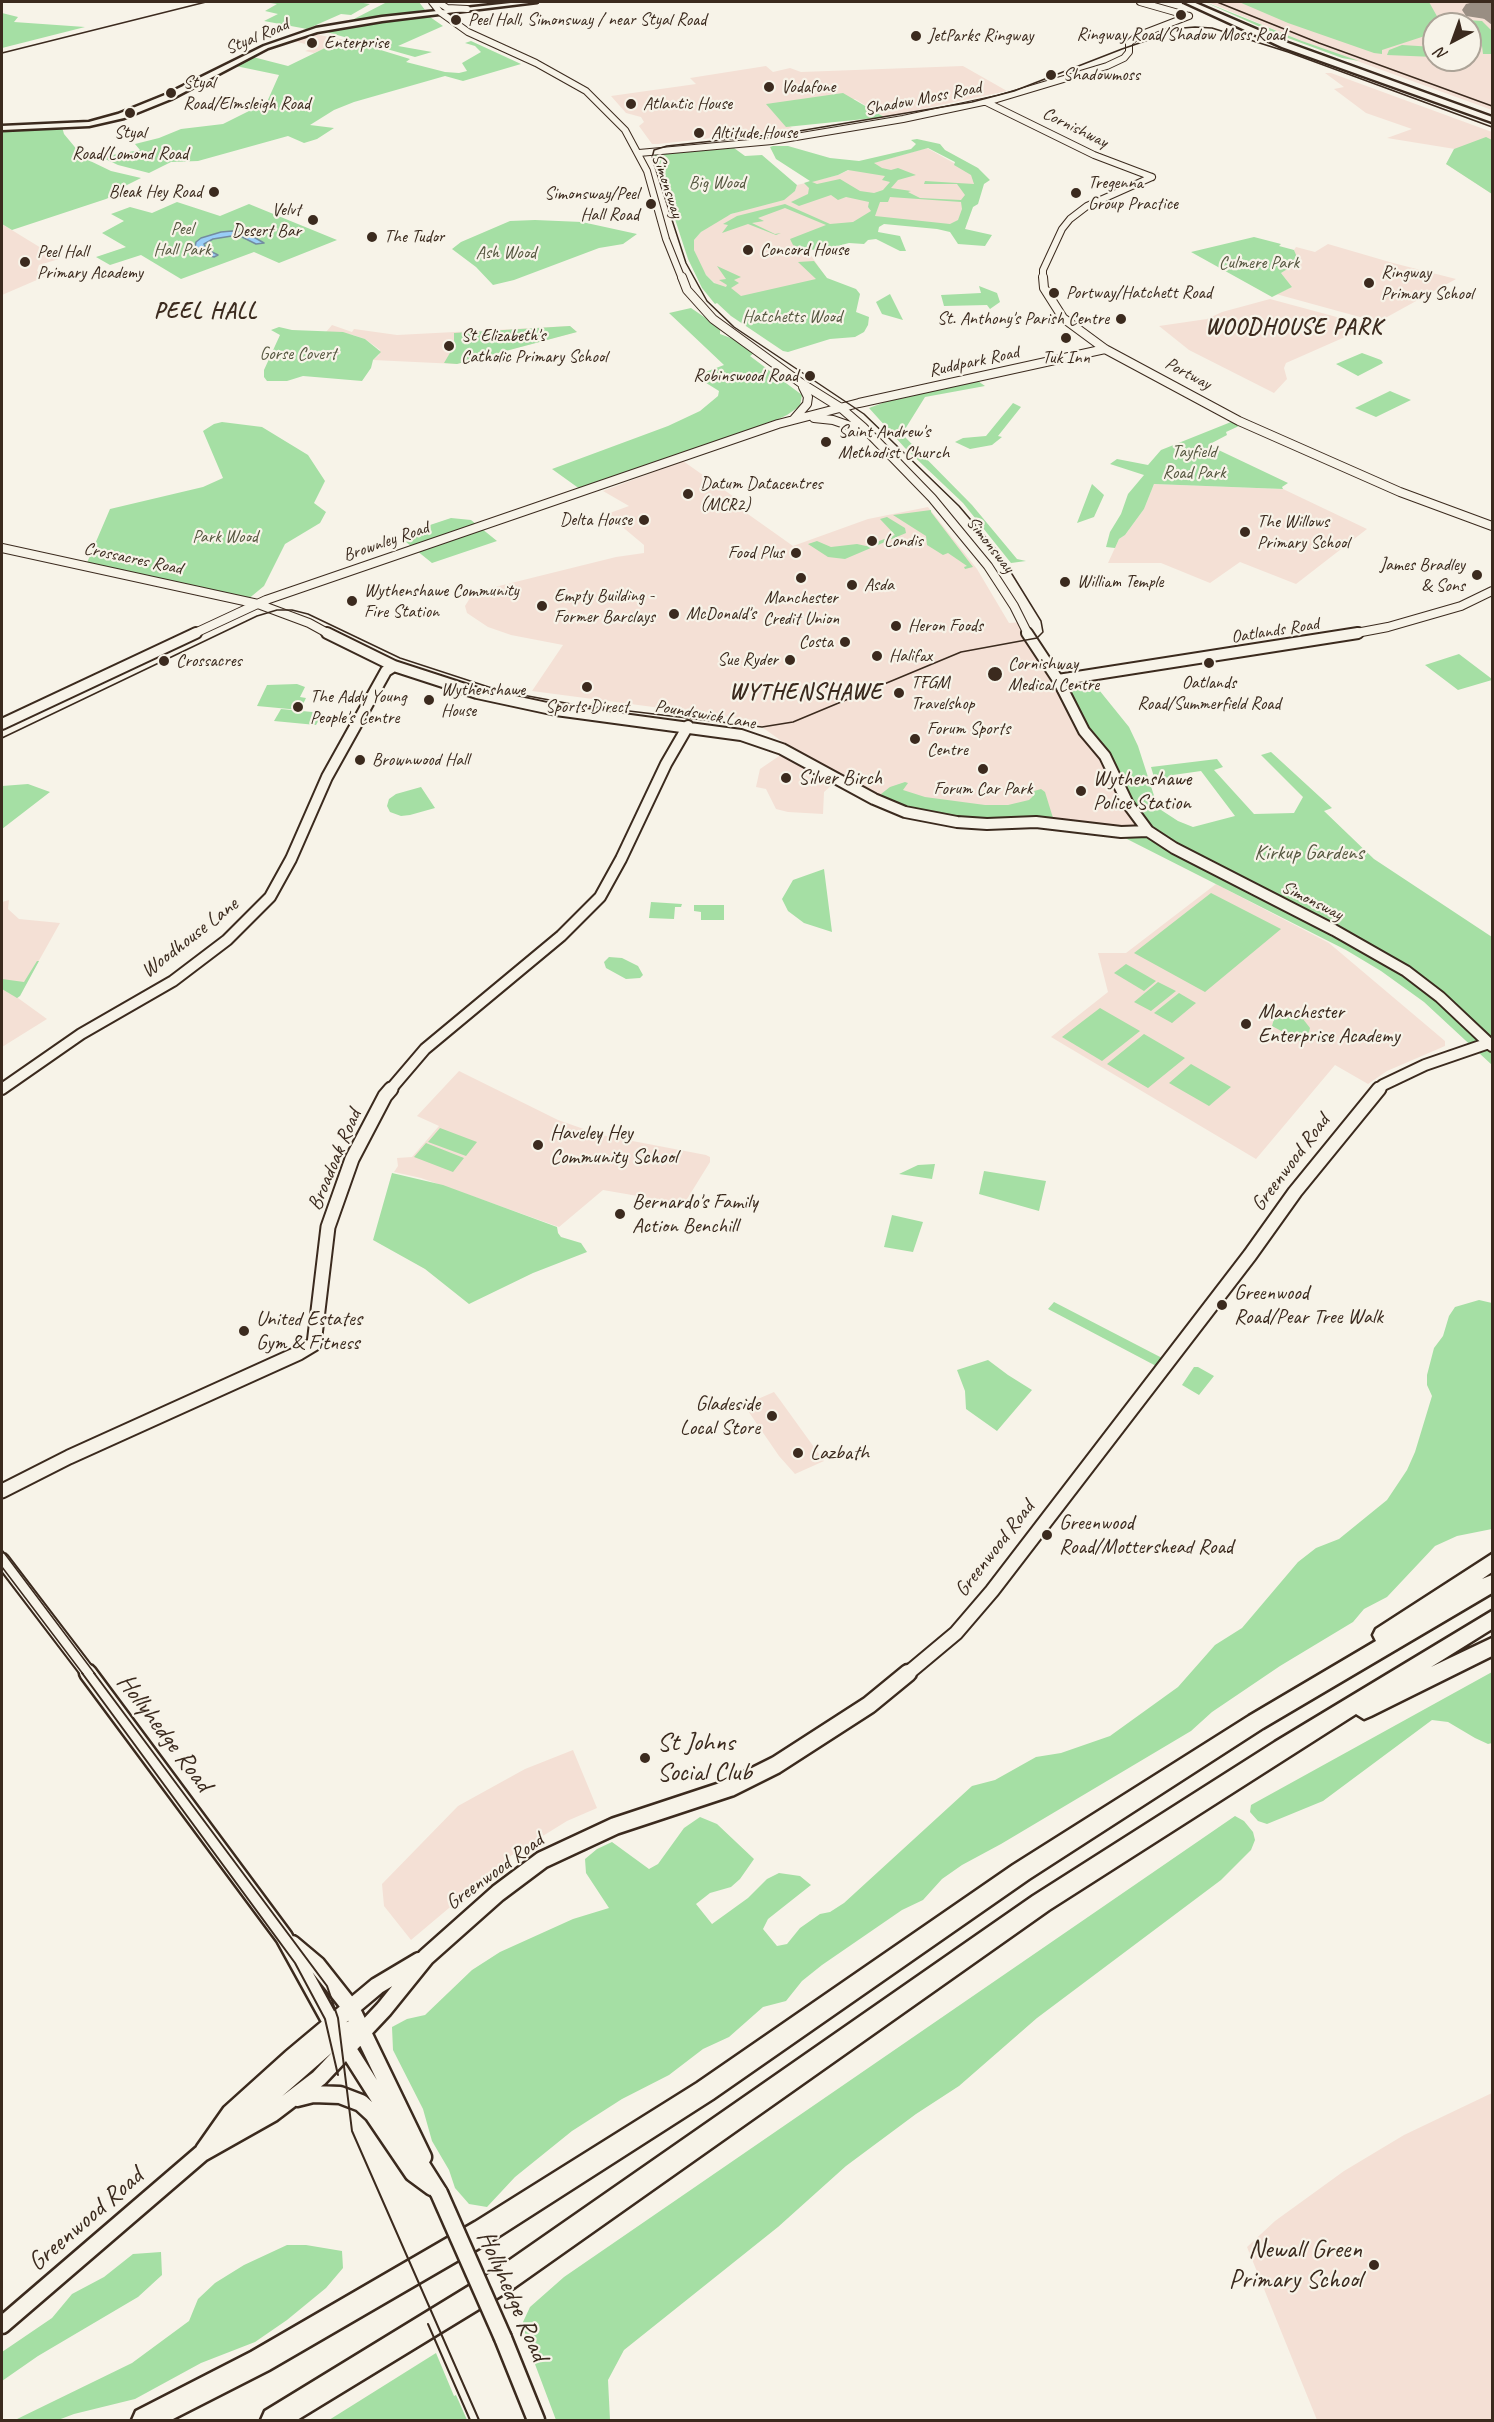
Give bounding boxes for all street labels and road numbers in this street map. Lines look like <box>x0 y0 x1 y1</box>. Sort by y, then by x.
street label: Styal Road <box>222 14 292 60</box>
street label: Shadow Moss Road <box>863 77 983 121</box>
street label: Cornishway <box>1039 103 1111 153</box>
street label: Simonsway <box>647 151 687 221</box>
street label: Ruddpark Road <box>927 342 1021 382</box>
street label: Portway <box>1161 353 1215 395</box>
street label: Simonsway <box>961 512 1019 578</box>
street label: Brownley Road <box>340 517 432 567</box>
street label: Crossacres Road <box>82 538 184 580</box>
street label: Oatlands Road <box>1229 613 1321 649</box>
street label: Poundswick Lane <box>653 696 757 734</box>
street label: Simonsway <box>1278 876 1346 926</box>
street label: Woodhouse Lane <box>136 892 244 984</box>
street label: Broadoak Road <box>302 1106 368 1214</box>
street label: Greenwood Road <box>1246 1109 1336 1217</box>
street label: Greenwood Road <box>950 1496 1040 1602</box>
street label: Hollyhedge Road <box>110 1668 218 1798</box>
street label: Greenwood Road <box>441 1828 549 1916</box>
street label: Greenwood Road <box>22 2161 150 2279</box>
street label: Hollyhedge Road <box>469 2226 555 2366</box>

